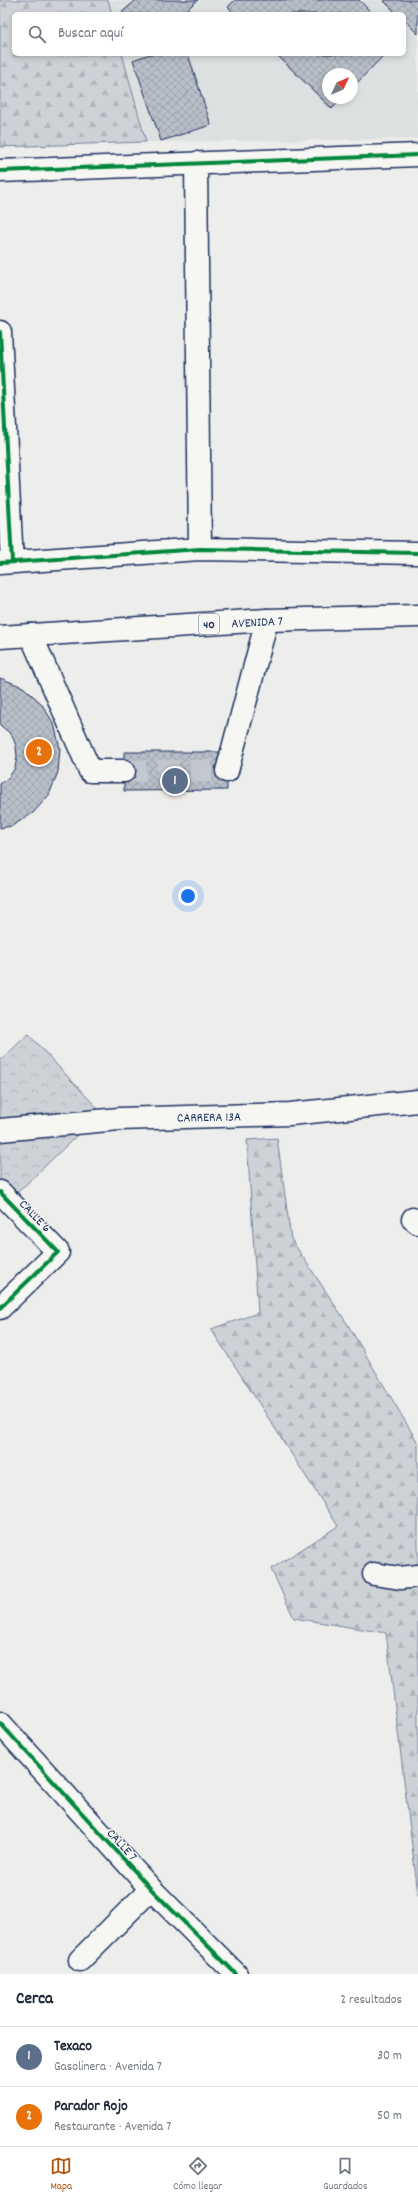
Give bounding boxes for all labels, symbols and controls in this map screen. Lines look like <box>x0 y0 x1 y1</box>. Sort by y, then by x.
search box <box>12 12 406 56</box>
icon: search <box>26 23 48 45</box>
text: Buscar aquí <box>58 23 123 45</box>
north arrow <box>322 68 358 104</box>
street label: AVENIDA 7 <box>231 613 283 634</box>
road number: 40 <box>199 614 219 634</box>
pin: 2 <box>26 737 52 767</box>
pin: 1 <box>162 766 188 796</box>
your location <box>178 886 198 906</box>
street label: CARRERA 13A <box>177 1108 241 1129</box>
street label: CALLE 6 <box>14 1196 55 1238</box>
street label: CALLE 7 <box>101 1825 141 1866</box>
text: Cerca <box>16 1988 53 2012</box>
text: 2 resultados <box>340 1991 402 2010</box>
text: Texaco <box>54 2036 92 2058</box>
text: 1 <box>28 2047 30 2066</box>
text: 30 m <box>377 2047 402 2066</box>
text: Gasolinera · Avenida 7 <box>54 2058 162 2077</box>
text: Parador Rojo <box>54 2096 128 2118</box>
text: 2 <box>26 2107 32 2126</box>
text: 50 m <box>377 2107 402 2126</box>
text: Restaurante · Avenida 7 <box>54 2118 171 2137</box>
tab: Mapa <box>50 2155 72 2195</box>
tab: Cómo llegar <box>173 2155 222 2195</box>
tab: Guardados <box>323 2155 368 2195</box>

